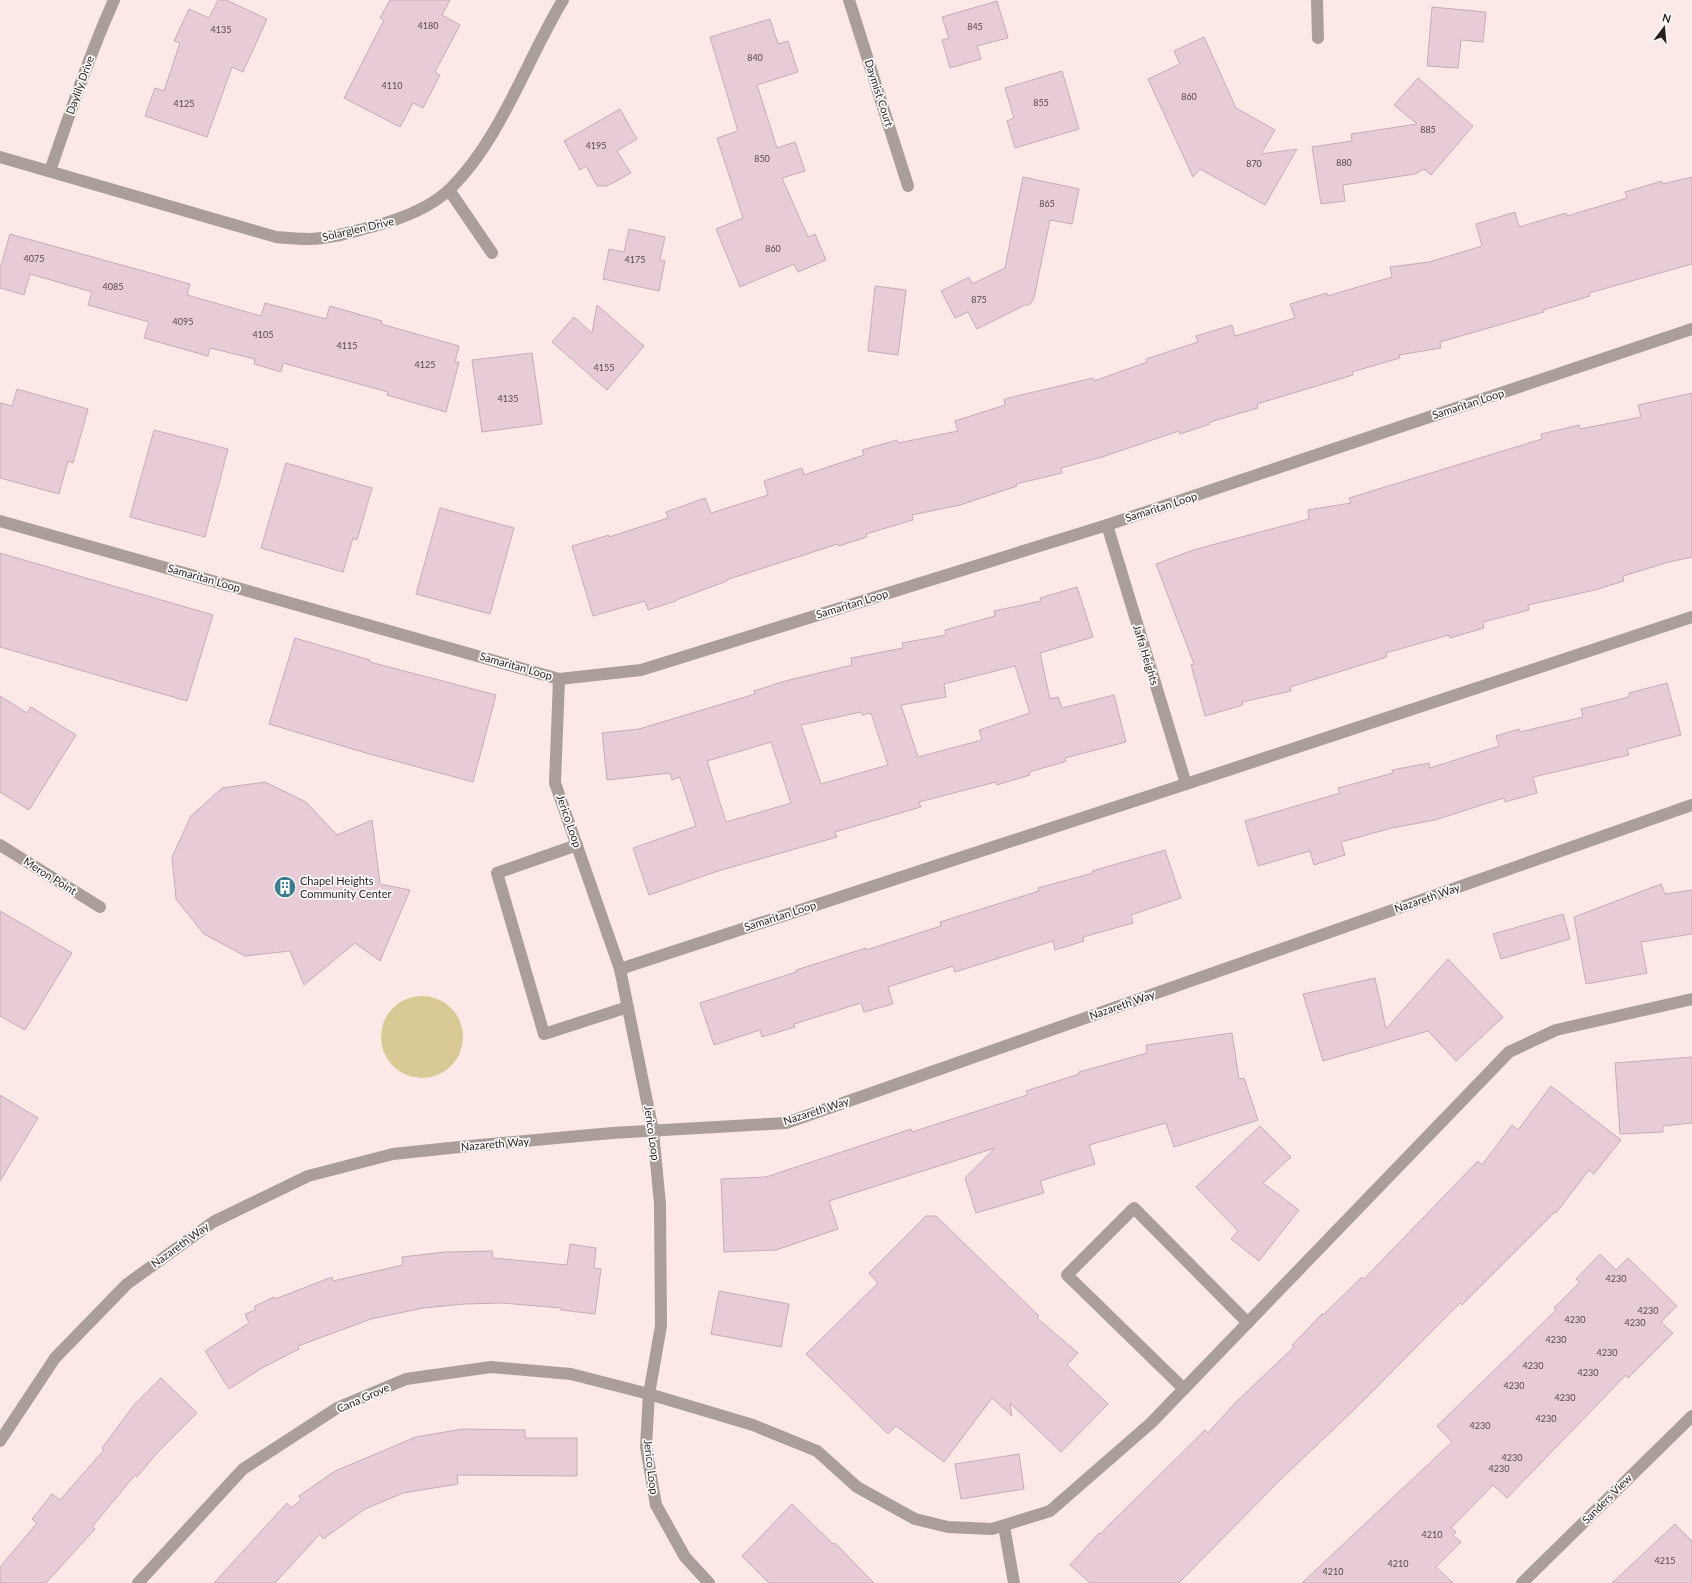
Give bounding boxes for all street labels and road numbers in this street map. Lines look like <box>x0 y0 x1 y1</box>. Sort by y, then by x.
street label: Daylily Drive <box>63 54 96 116</box>
street label: Daymist Court <box>862 58 896 128</box>
street label: Solarglen Drive <box>321 214 395 243</box>
street label: Samaritan Loop <box>1430 386 1505 421</box>
street label: Samaritan Loop <box>1123 489 1198 524</box>
street label: Samaritan Loop <box>166 561 242 594</box>
street label: Samaritan Loop <box>814 586 890 621</box>
street label: Jaffa Heights <box>1131 623 1162 687</box>
street label: Samaritan Loop <box>478 649 554 682</box>
street label: Jerico Loop <box>554 793 585 849</box>
street label: Meron Point <box>21 854 79 897</box>
street label: Nazareth Way <box>1392 880 1462 915</box>
street label: Samaritan Loop <box>742 898 817 933</box>
street label: Nazareth Way <box>1087 987 1157 1022</box>
street label: Nazareth Way <box>781 1094 851 1127</box>
street label: Jerico Loop <box>642 1105 663 1161</box>
street label: Nazareth Way <box>460 1134 530 1153</box>
street label: Nazareth Way <box>148 1219 211 1270</box>
street label: Cana Grove <box>334 1380 391 1415</box>
street label: Jerico Loop <box>642 1439 661 1495</box>
street label: Sanders View <box>1579 1471 1635 1526</box>

